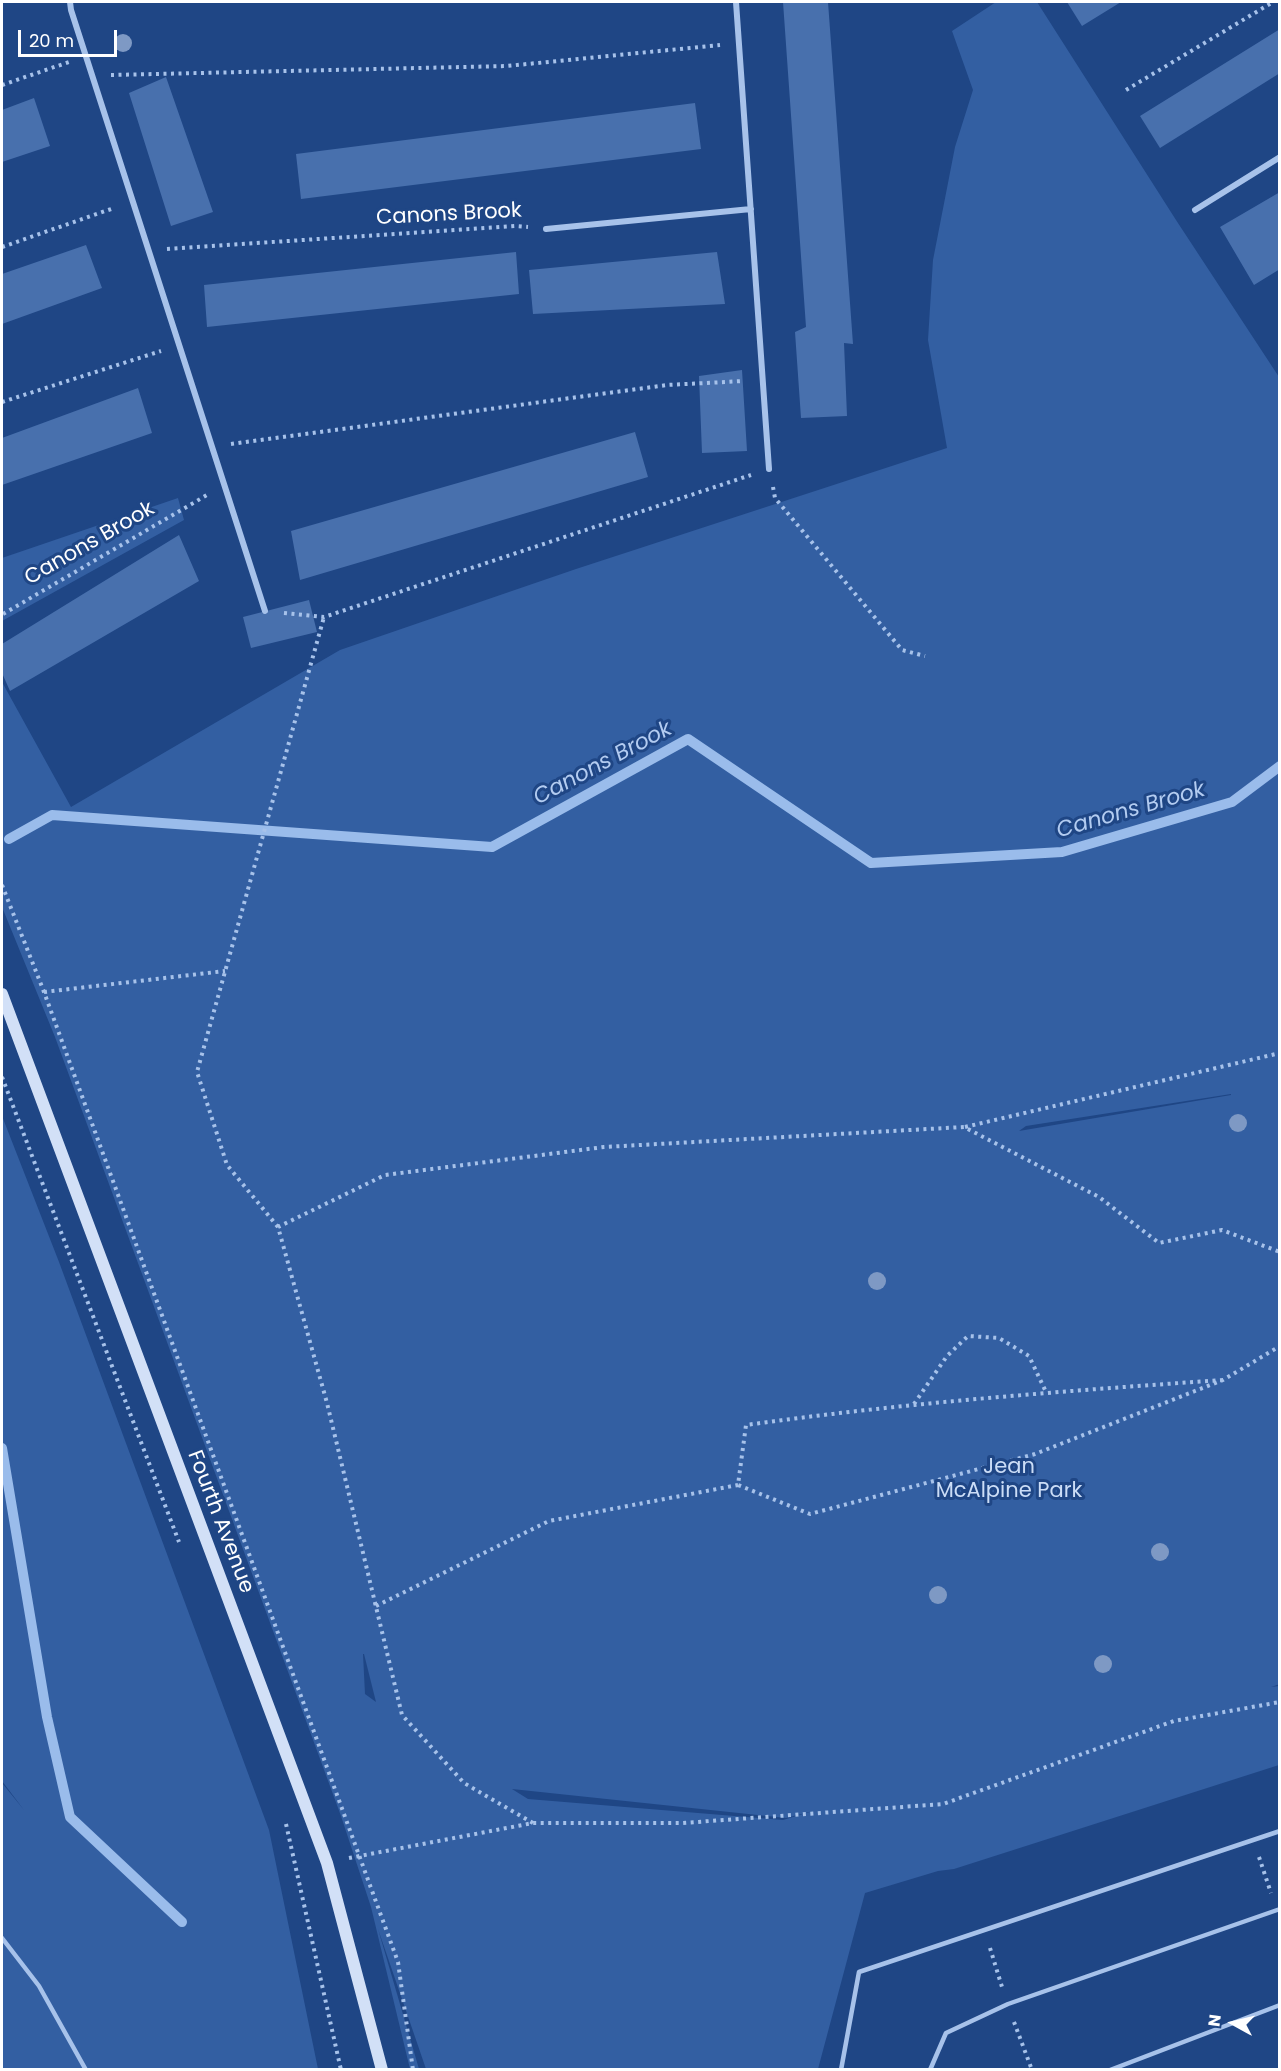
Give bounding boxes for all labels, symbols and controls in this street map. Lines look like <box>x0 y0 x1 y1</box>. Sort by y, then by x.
scale bar <box>21 18 120 56</box>
text: 20 m <box>29 28 74 53</box>
street label: Canons Brook <box>376 199 522 231</box>
street label: Canons Brook <box>21 497 159 591</box>
water label: Canons Brook <box>529 716 677 812</box>
water label: Canons Brook <box>1054 777 1208 845</box>
street label: Fourth Avenue <box>181 1447 259 1597</box>
park label: Jean McAlpine Park <box>936 1455 1082 1505</box>
north arrow <box>1203 1993 1263 2053</box>
text: N <box>1202 2013 1227 2028</box>

